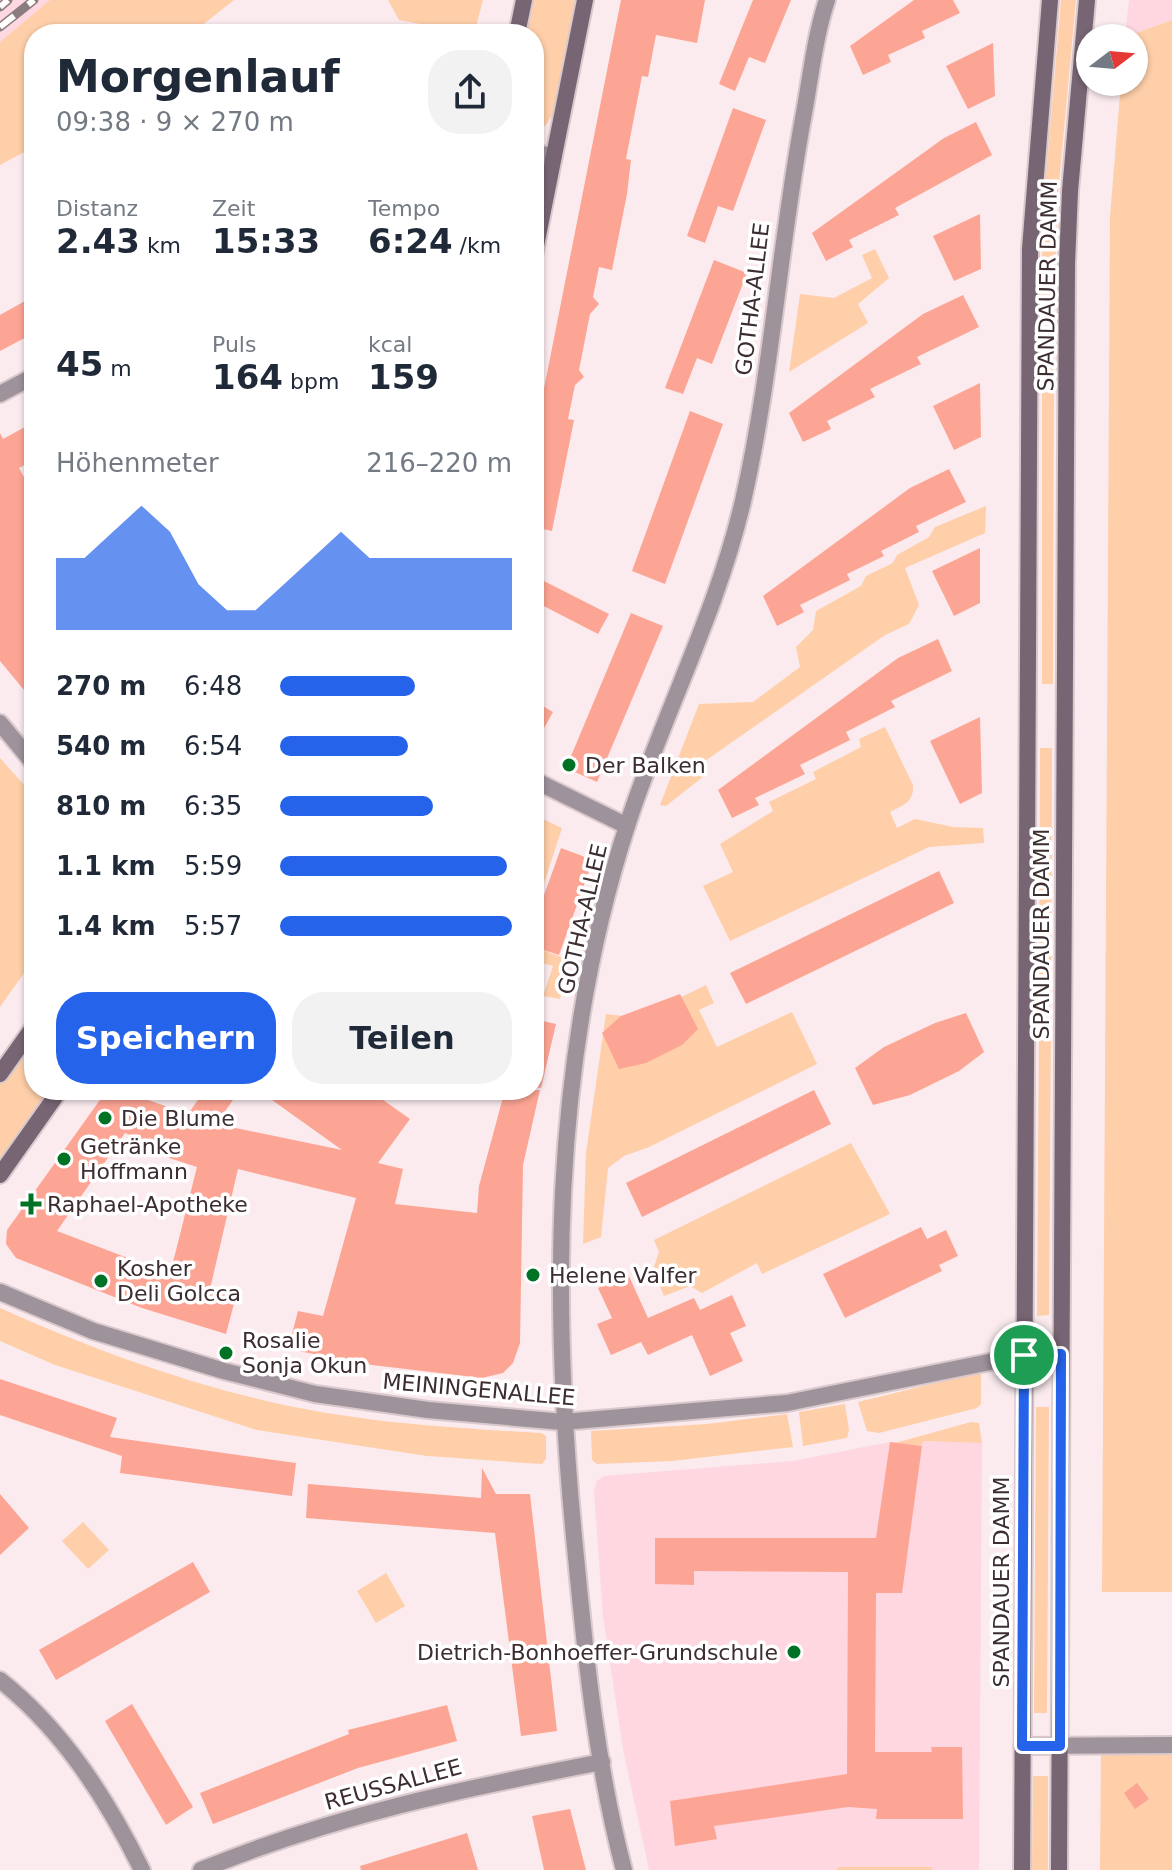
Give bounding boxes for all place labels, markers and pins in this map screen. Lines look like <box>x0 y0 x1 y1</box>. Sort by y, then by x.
place label: Der Balken <box>585 753 706 778</box>
marker: Der Balken <box>560 756 578 774</box>
place label: Die Blume <box>121 1106 235 1131</box>
marker: Die Blume <box>96 1109 114 1127</box>
place label: Getränke Hoffmann <box>80 1134 188 1184</box>
marker: Getränke Hoffmann <box>55 1150 73 1168</box>
place label: Raphael-Apotheke <box>47 1192 248 1217</box>
marker: Raphael-Apotheke <box>22 1195 40 1213</box>
place label: Kosher Deli Golcca <box>117 1256 241 1306</box>
place label: Helene Valfer <box>549 1263 697 1288</box>
marker: Helene Valfer <box>524 1266 542 1284</box>
marker: Kosher Deli Golcca <box>92 1272 110 1290</box>
pin <box>990 1321 1058 1389</box>
place label: Rosalie Sonja Okun <box>242 1328 367 1378</box>
marker: Rosalie Sonja Okun <box>217 1344 235 1362</box>
place label: Dietrich-Bonhoeffer-Grundschule <box>417 1640 778 1665</box>
marker: Dietrich-Bonhoeffer-Grundschule <box>785 1643 803 1661</box>

